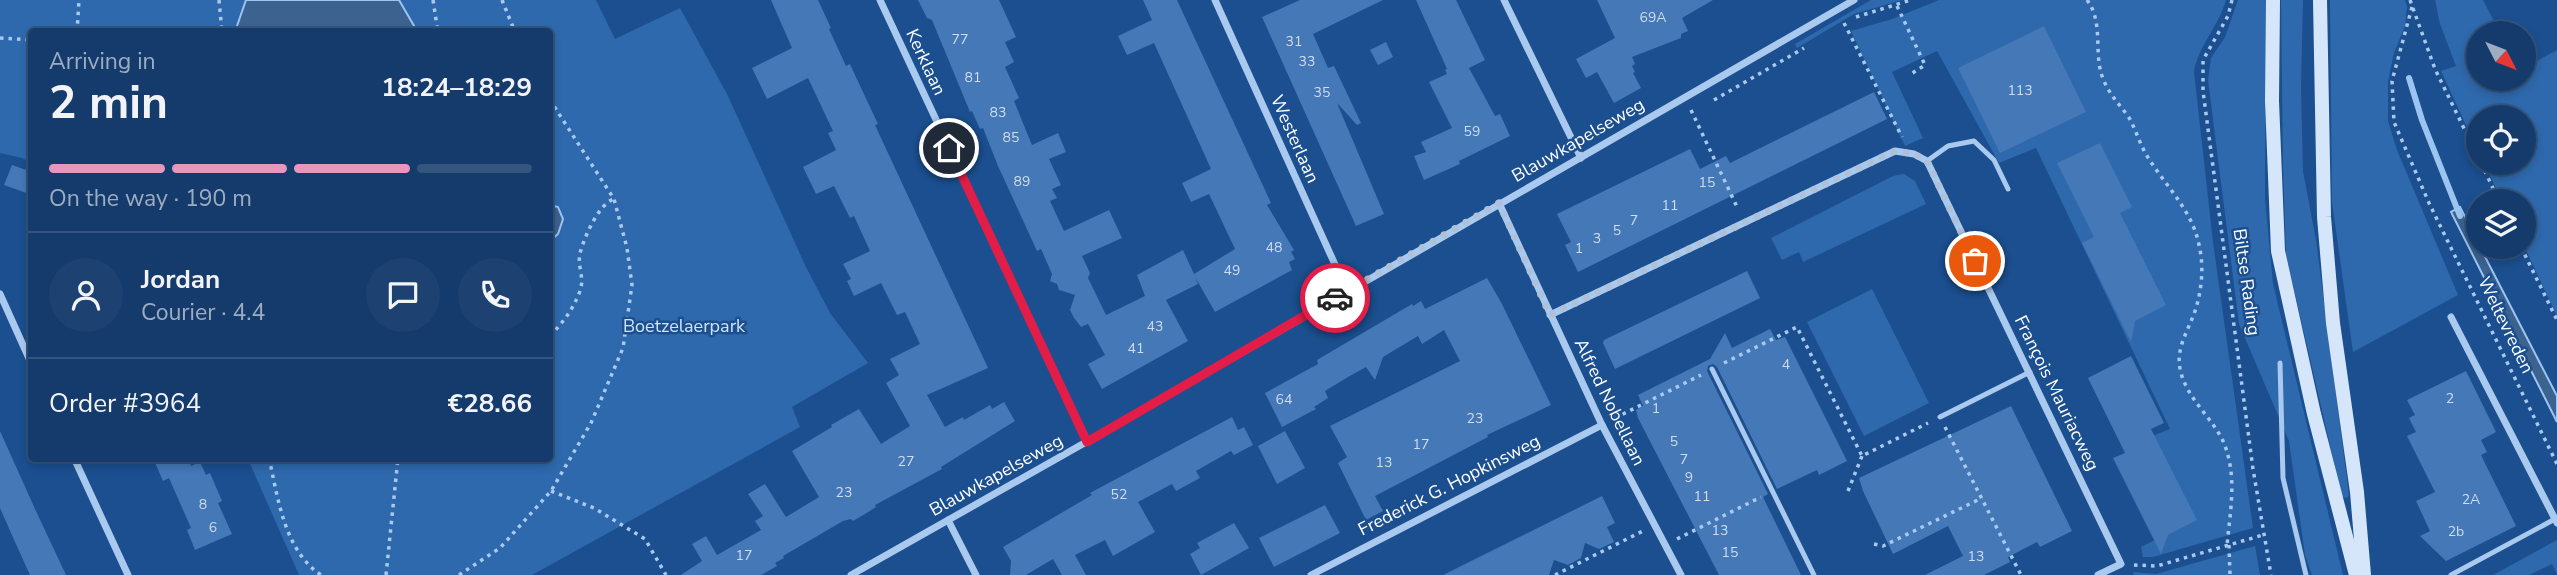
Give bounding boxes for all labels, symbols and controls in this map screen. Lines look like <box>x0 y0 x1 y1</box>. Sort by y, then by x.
house number: 69A <box>1639 8 1667 27</box>
north arrow <box>2466 21 2536 91</box>
map controls <box>2466 21 2536 259</box>
street label: Kerklaan <box>900 25 952 99</box>
house number: 77 <box>952 30 968 49</box>
house number: 31 <box>1286 32 1302 51</box>
text: Arriving in <box>49 46 156 77</box>
house number: 33 <box>1299 52 1315 71</box>
house number: 81 <box>965 68 981 87</box>
text: 18:24–18:29 <box>381 70 532 105</box>
text: 2 min <box>49 71 168 134</box>
house number: 113 <box>2007 81 2033 100</box>
house number: 35 <box>1314 83 1330 102</box>
street label: Westerlaan <box>1265 91 1325 187</box>
street label: Blauwkapelseweg <box>1507 92 1649 188</box>
house number: 83 <box>990 103 1006 122</box>
button: locate <box>2466 105 2536 175</box>
pin <box>919 118 979 178</box>
house number: 59 <box>1464 122 1480 141</box>
house number: 85 <box>1003 128 1019 147</box>
icon: home <box>930 129 968 167</box>
house number: 89 <box>1014 172 1030 191</box>
house number: 15 <box>1699 173 1715 192</box>
text: On the way · 190 m <box>49 183 252 214</box>
button: layers <box>2466 189 2536 259</box>
house number: 11 <box>1662 196 1678 215</box>
house number: 7 <box>1630 211 1638 230</box>
house number: 5 <box>1613 221 1621 240</box>
street label: Biltse Rading <box>2228 227 2266 337</box>
house number: 3 <box>1593 229 1601 248</box>
pin <box>1945 231 2005 291</box>
house number: 48 <box>1266 238 1282 257</box>
house number: 1 <box>1575 239 1583 258</box>
icon: bag <box>1956 242 1994 280</box>
button: person <box>49 258 123 332</box>
button: chat <box>366 258 440 332</box>
button: phone <box>458 258 532 332</box>
house number: 49 <box>1224 261 1240 280</box>
text: Jordan <box>141 262 220 297</box>
courier <box>1300 263 1370 333</box>
street label: Weltevreden <box>2472 273 2540 377</box>
icon: car <box>1316 279 1354 317</box>
text: Courier · 4.4 <box>141 297 265 328</box>
street label: François Mauriacweg <box>2009 311 2105 475</box>
park label: Boetzelaerpark <box>623 314 746 338</box>
house number: 43 <box>1147 317 1163 336</box>
street label: Alfred Nobellaan <box>1569 334 1651 470</box>
house number: 41 <box>1128 339 1144 358</box>
house number: 4 <box>1782 355 1790 374</box>
text: Order #3964 <box>49 386 201 421</box>
text: €28.66 <box>448 386 532 421</box>
house number: 2 <box>2446 389 2454 408</box>
house number: 64 <box>1276 390 1292 409</box>
house number: 1 <box>1652 399 1660 418</box>
house number: 23 <box>1467 409 1483 428</box>
street label: Blauwkapelseweg <box>925 428 1067 522</box>
street label: Frederick G. Hopkinsweg <box>1354 429 1544 541</box>
house number: 5 <box>1670 432 1678 451</box>
house number: 17 <box>1413 435 1429 454</box>
house number: 7 <box>1680 450 1688 469</box>
house number: 27 <box>898 452 914 471</box>
house number: 13 <box>1376 453 1392 472</box>
house number: 9 <box>1685 468 1693 487</box>
house number: 23 <box>836 483 852 502</box>
house number: 52 <box>1111 485 1127 504</box>
house number: 11 <box>1694 487 1710 506</box>
house number: 2A <box>2462 490 2480 509</box>
house number: 8 <box>199 495 207 514</box>
house number: 6 <box>209 518 217 537</box>
house number: 13 <box>1712 521 1728 540</box>
house number: 2b <box>2448 522 2464 541</box>
house number: 15 <box>1722 543 1738 562</box>
house number: 17 <box>736 546 752 565</box>
house number: 13 <box>1968 547 1984 566</box>

